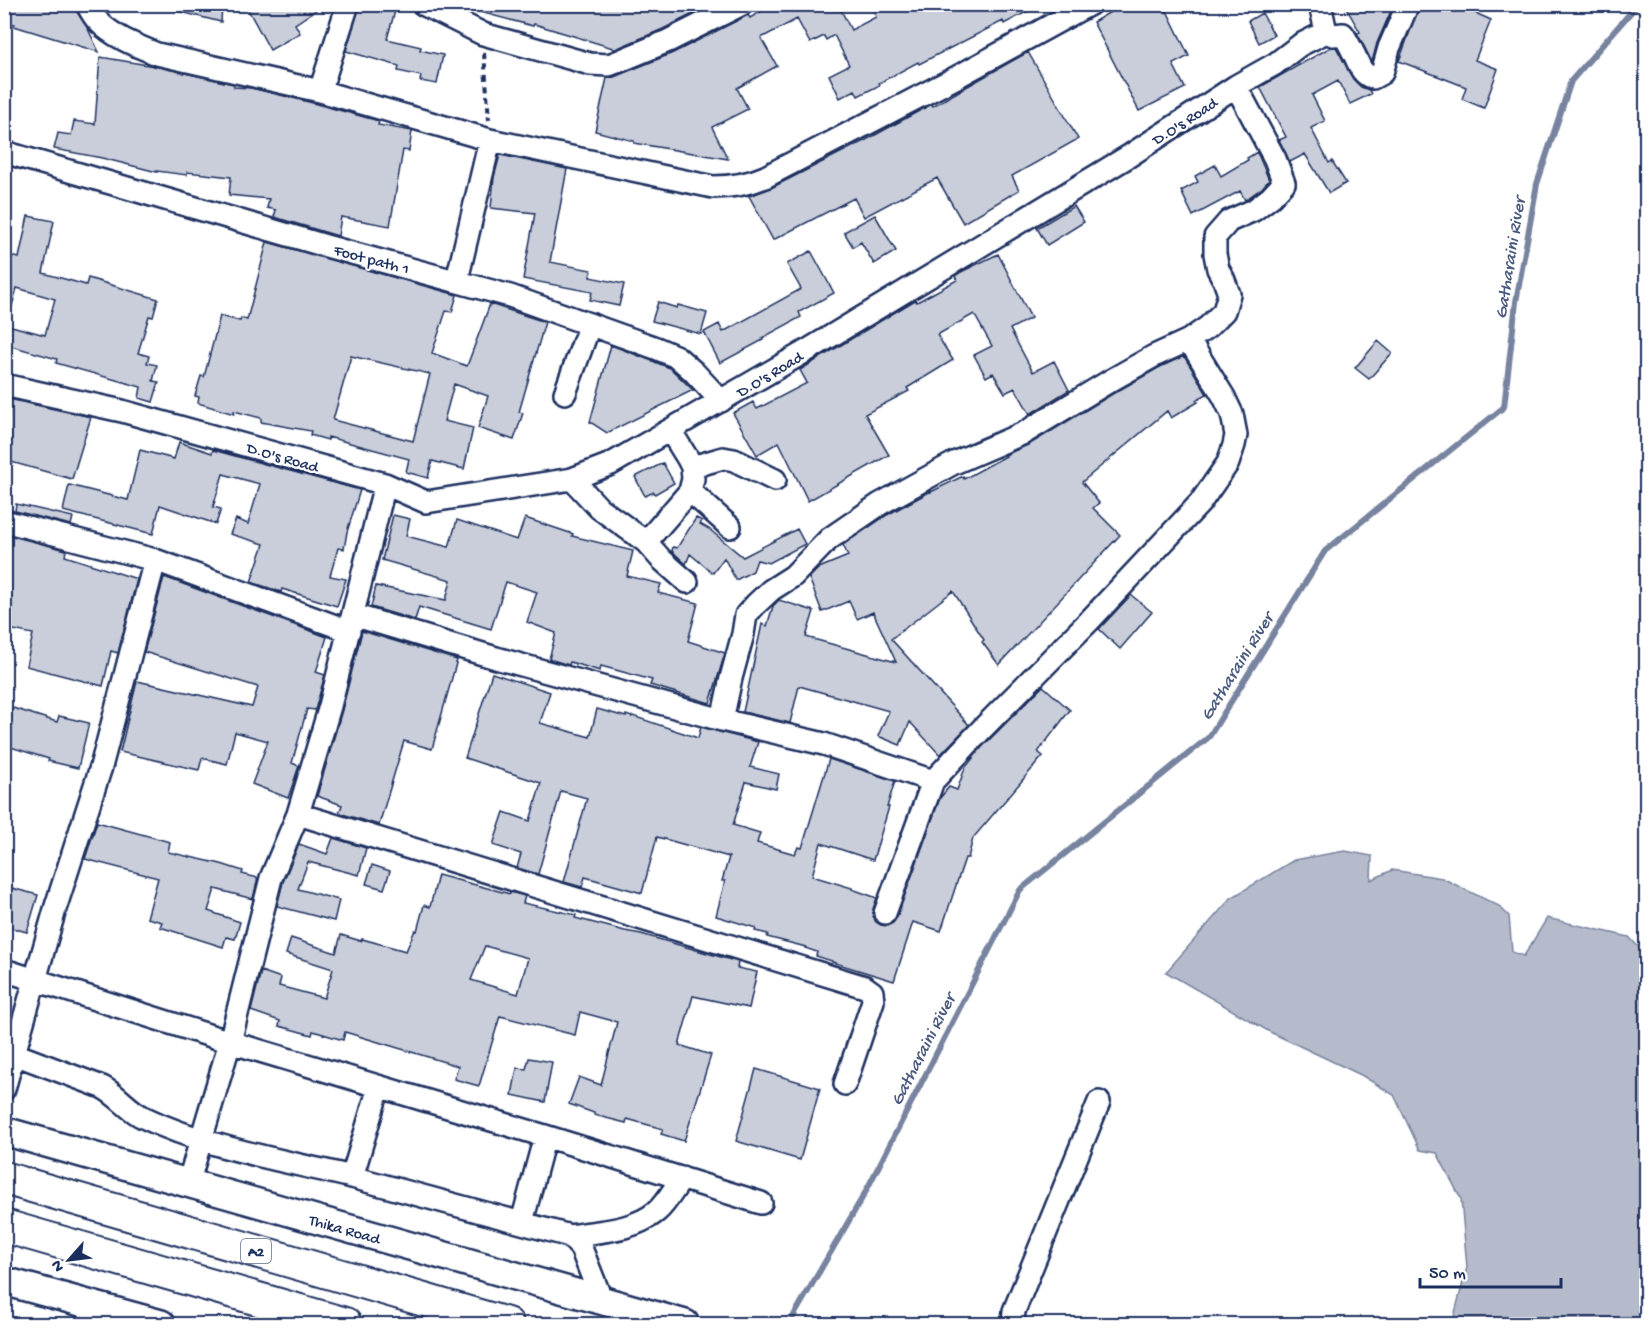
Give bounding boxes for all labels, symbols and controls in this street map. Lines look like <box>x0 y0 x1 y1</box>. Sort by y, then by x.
street label: D.O's Road <box>1149 94 1223 152</box>
water label: Gatharaini River <box>1492 193 1532 320</box>
street label: Foot path 1 <box>330 242 411 281</box>
street label: D.O's Road <box>733 348 809 404</box>
street label: D.O's Road <box>243 440 322 479</box>
water label: Gatharaini River <box>1197 607 1281 725</box>
water label: Gatharaini River <box>887 988 963 1109</box>
street label: Thika Road <box>305 1212 383 1251</box>
north arrow <box>39 1230 99 1290</box>
road number: A2 <box>241 1239 271 1263</box>
scale bar <box>1420 1251 1561 1289</box>
text: N <box>48 1256 70 1274</box>
text: 50 m <box>1429 1264 1466 1285</box>

